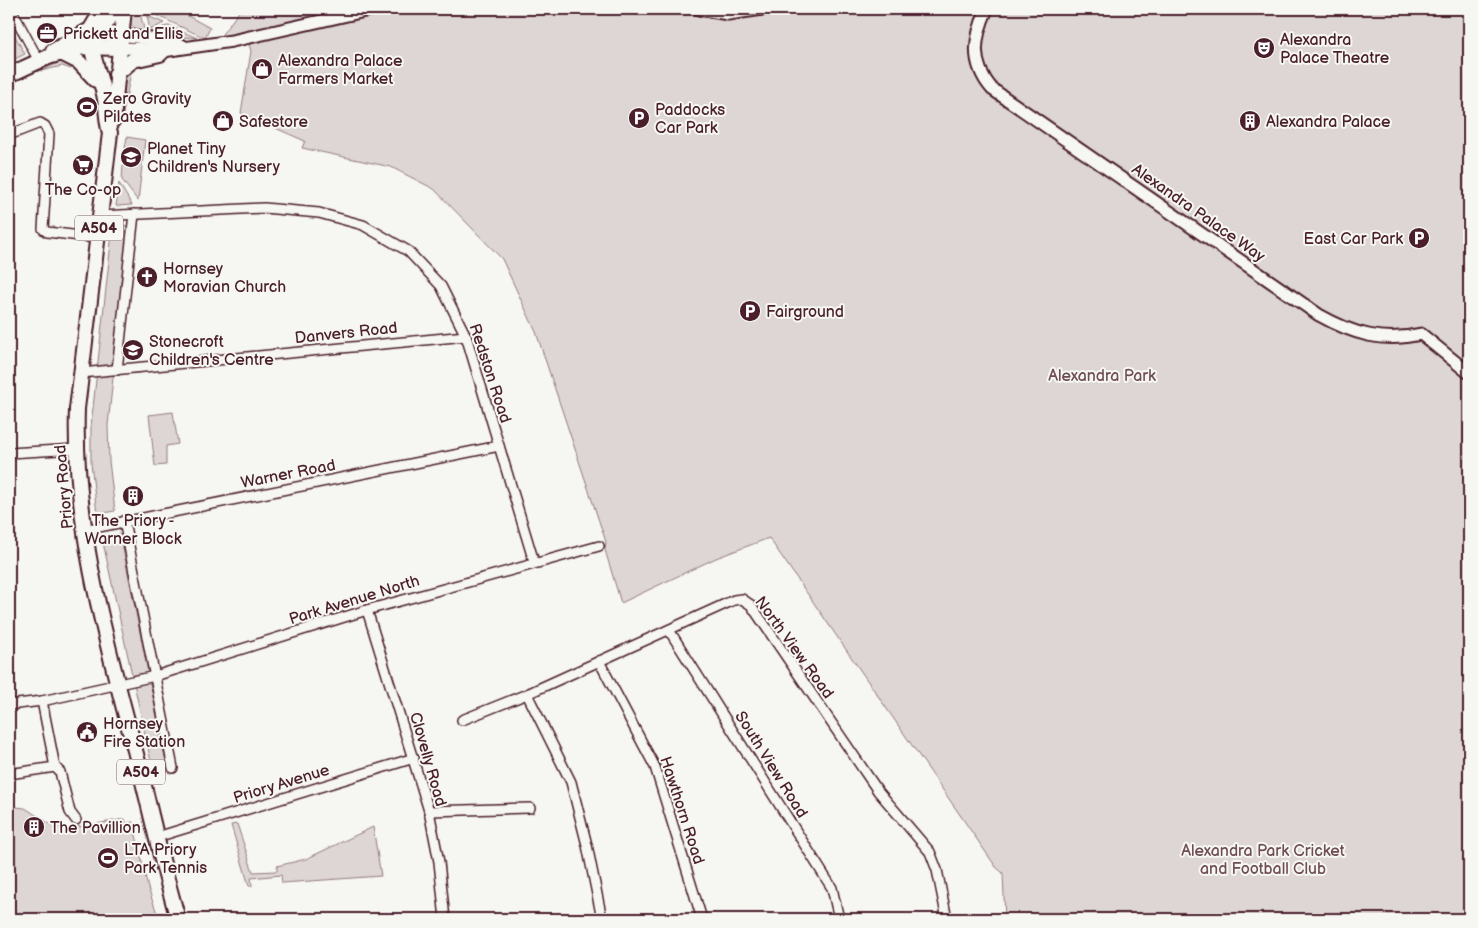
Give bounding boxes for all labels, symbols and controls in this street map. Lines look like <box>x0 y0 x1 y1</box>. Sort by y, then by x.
office icon: Prickett and Ellis <box>35 21 59 45</box>
place label: Prickett and Ellis <box>63 25 183 44</box>
place label: Alexandra Palace Theatre <box>1280 31 1390 68</box>
theatre icon: Alexandra Palace Theatre <box>1252 36 1276 60</box>
place label: Alexandra Palace Farmers Market <box>278 52 403 89</box>
shop icon: Alexandra Palace Farmers Market <box>250 57 274 81</box>
place label: Zero Gravity Pilates <box>102 90 192 127</box>
sports icon: Zero Gravity Pilates <box>75 95 99 119</box>
place label: Paddocks Car Park <box>655 101 725 138</box>
parking icon: Paddocks Car Park <box>627 106 651 130</box>
shop icon: Safestore <box>211 109 235 133</box>
building icon: Alexandra Palace <box>1238 109 1262 133</box>
place label: Safestore <box>239 113 308 132</box>
place label: Alexandra Palace <box>1266 113 1391 132</box>
place label: Planet Tiny Children's Nursery <box>147 140 281 177</box>
school or university icon: Planet Tiny Children's Nursery <box>119 145 143 169</box>
supermarket icon: The Co-op <box>71 153 95 177</box>
street label: Alexandra Palace Way <box>1128 160 1269 267</box>
place label: The Co-op <box>45 181 121 200</box>
road number: A504 <box>75 216 123 240</box>
parking icon: East Car Park <box>1407 226 1431 250</box>
place label: East Car Park <box>1304 230 1403 249</box>
place label: Hornsey Moravian Church <box>163 260 286 297</box>
church icon: Hornsey Moravian Church <box>135 265 159 289</box>
parking icon: Fairground <box>738 299 762 323</box>
place label: Fairground <box>766 303 844 322</box>
street label: Danvers Road <box>294 319 398 348</box>
street label: Redston Road <box>465 321 515 426</box>
place label: Stonecroft Children's Centre <box>149 333 274 370</box>
school or university icon: Stonecroft Children's Centre <box>121 338 145 362</box>
park label: Alexandra Park <box>1048 367 1156 386</box>
street label: Priory Road <box>51 444 78 530</box>
street label: Warner Road <box>239 456 337 493</box>
building icon: The Priory - Warner Block <box>121 484 145 508</box>
place label: The Priory - Warner Block <box>85 512 182 549</box>
street label: Park Avenue North <box>287 572 422 629</box>
street label: North View Road <box>750 593 837 703</box>
street label: South View Road <box>730 708 811 822</box>
street label: Clovelly Road <box>405 710 450 809</box>
place label: Hornsey Fire Station <box>103 715 185 752</box>
public building icon: Hornsey Fire Station <box>75 720 99 744</box>
street label: Hawthorn Road <box>655 754 708 867</box>
road number: A504 <box>117 760 165 784</box>
street label: Priory Avenue <box>231 761 332 808</box>
building icon: The Pavillion <box>22 815 46 839</box>
place label: The Pavillion <box>50 819 141 838</box>
place label: LTA Priory Park Tennis <box>124 841 207 878</box>
park label: Alexandra Park Cricket and Football Club <box>1181 842 1345 879</box>
sports icon: LTA Priory Park Tennis <box>96 846 120 870</box>

